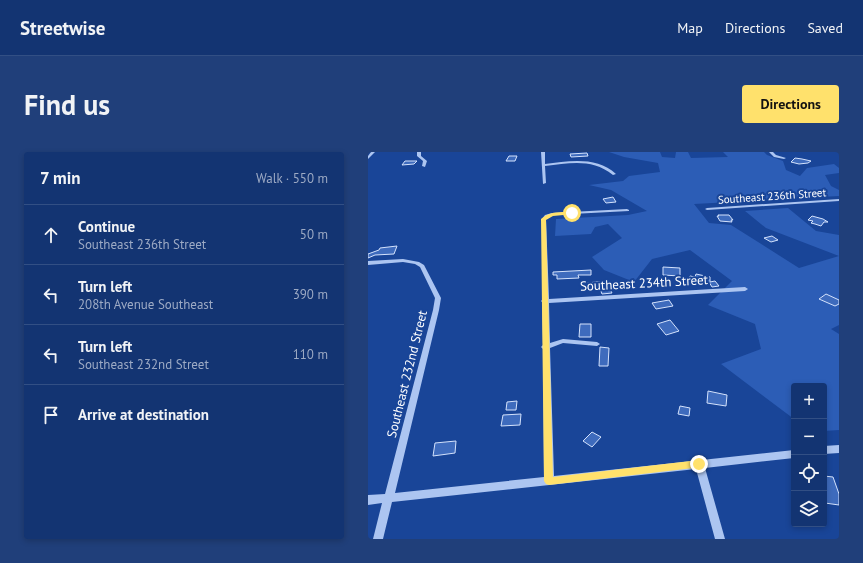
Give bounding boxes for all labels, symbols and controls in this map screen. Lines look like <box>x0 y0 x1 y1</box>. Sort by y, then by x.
text: Streetwise <box>20 16 105 40</box>
text: Map <box>677 19 703 37</box>
text: Directions <box>725 19 785 37</box>
text: Saved <box>807 19 843 37</box>
button: Directions <box>742 85 839 123</box>
text: Find us <box>24 86 110 123</box>
text: 7 min <box>40 167 81 189</box>
text: Walk · 550 m <box>256 170 328 187</box>
street label: Southeast 236th Street <box>717 185 827 207</box>
route start <box>563 204 581 222</box>
text: Continue <box>78 217 135 236</box>
icon: ahead <box>40 224 62 246</box>
text: 50 m <box>300 226 328 243</box>
text: Southeast 236th Street <box>78 236 206 253</box>
street label: Southeast 234th Street <box>580 271 709 295</box>
text: Turn left <box>78 277 132 296</box>
icon: left <box>40 284 62 306</box>
text: 390 m <box>293 286 328 303</box>
text: 208th Avenue Southeast <box>78 296 213 313</box>
street label: Southeast 232nd Street <box>383 308 431 440</box>
text: Turn left <box>78 337 132 356</box>
icon: left <box>40 344 62 366</box>
text: 110 m <box>293 346 328 363</box>
text: Southeast 232nd Street <box>78 356 209 373</box>
map controls <box>791 383 827 527</box>
button: + <box>791 383 827 419</box>
icon: arrive <box>40 404 62 426</box>
text: Arrive at destination <box>78 405 209 424</box>
button: − <box>791 419 827 455</box>
route end <box>690 455 708 473</box>
button: locate <box>791 455 827 491</box>
button: layers <box>791 491 827 527</box>

